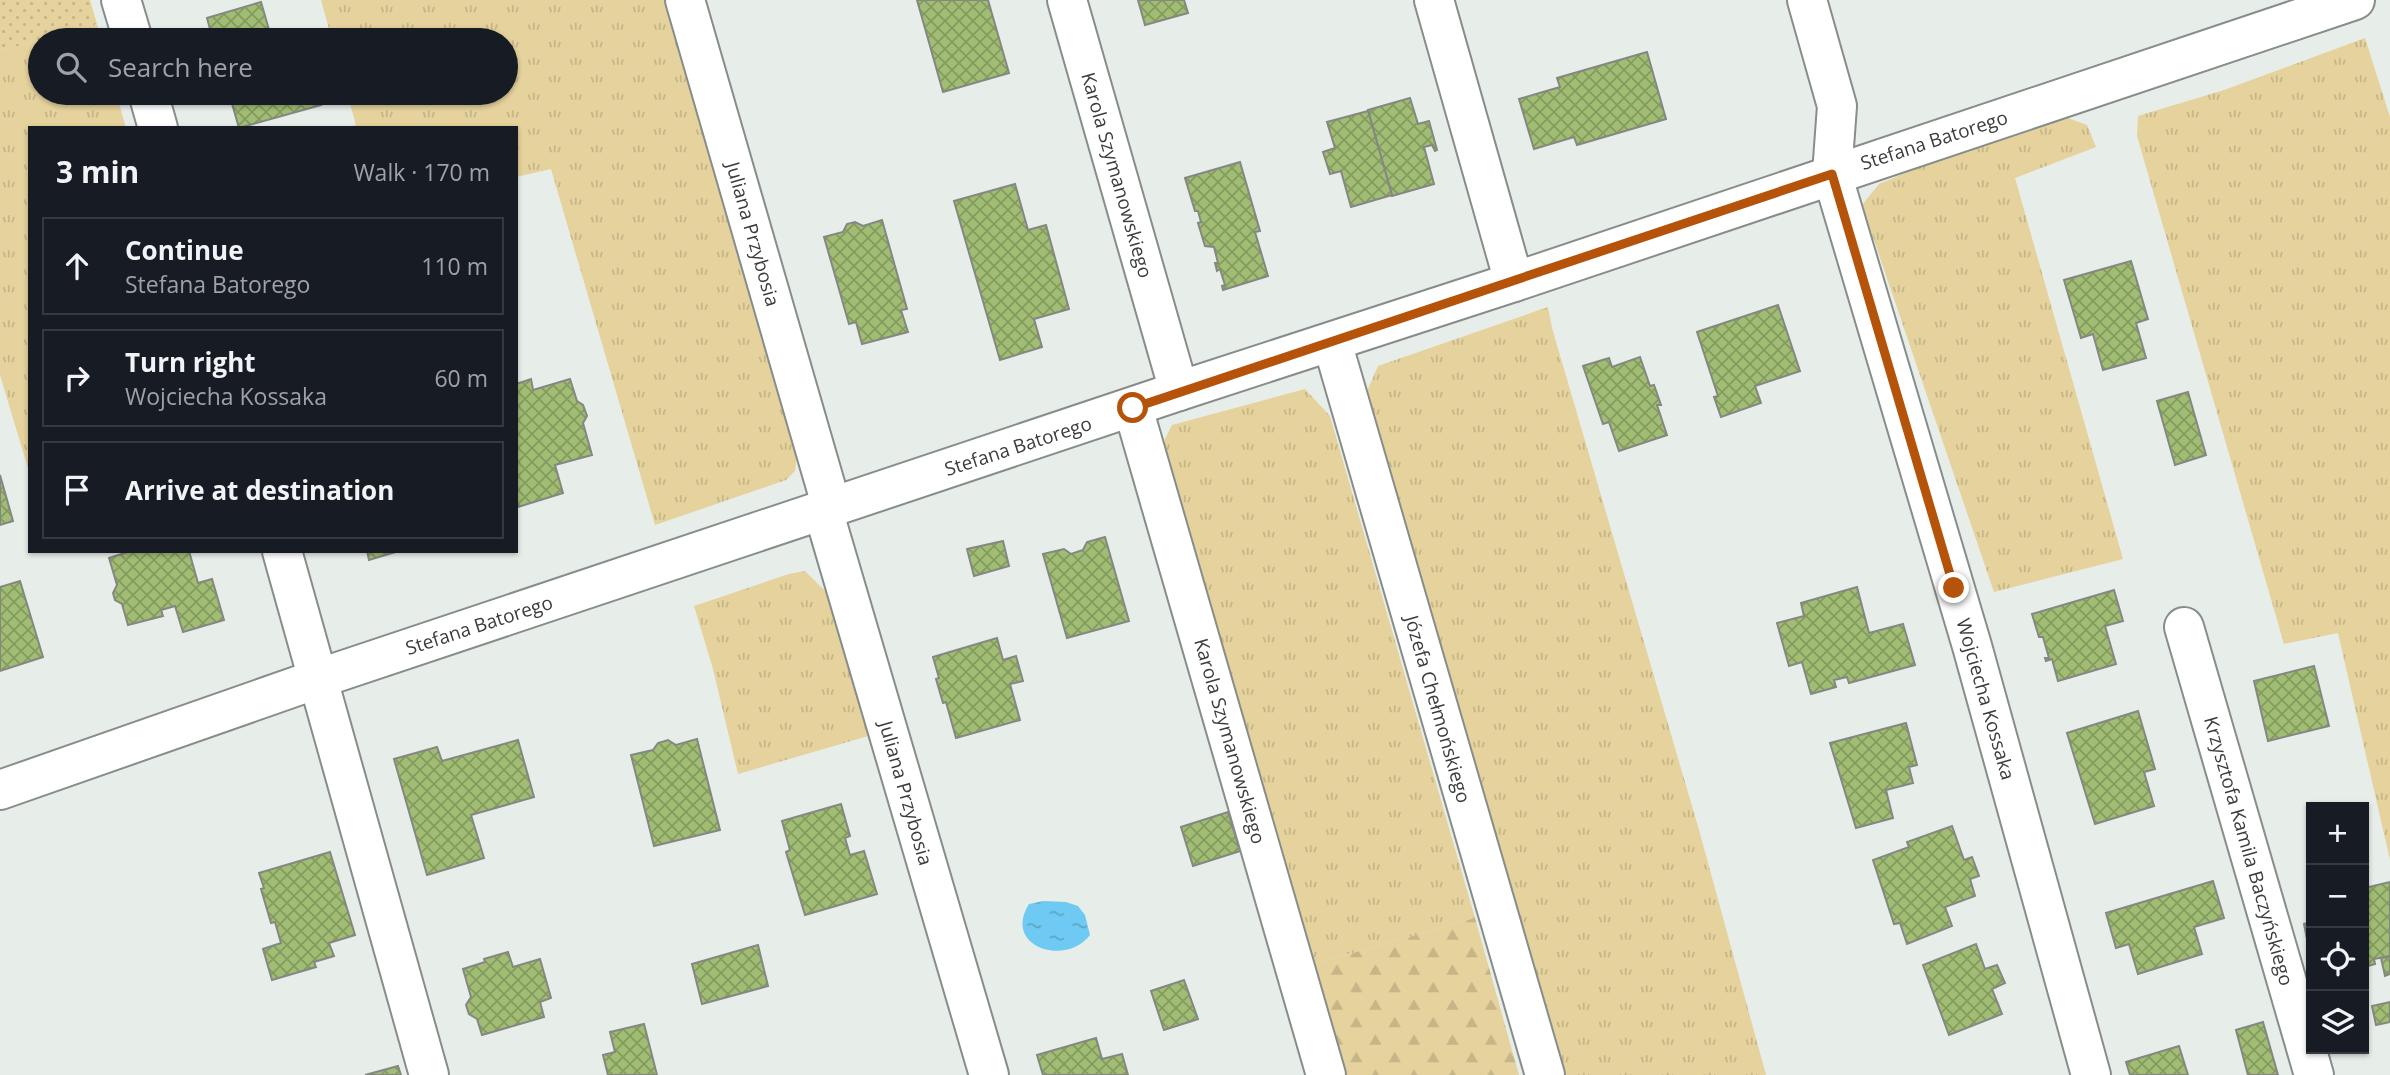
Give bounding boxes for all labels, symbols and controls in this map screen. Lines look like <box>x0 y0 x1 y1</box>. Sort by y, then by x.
search box <box>28 28 518 105</box>
icon: search <box>52 48 90 86</box>
text: Search here <box>108 49 253 85</box>
street label: Karola Szymanowskiego <box>1075 69 1159 281</box>
street label: Stefana Batorego <box>1857 104 2011 176</box>
text: 3 min <box>56 151 139 192</box>
text: Walk · 170 m <box>353 156 490 188</box>
street label: Juliana Przybosia <box>719 157 786 309</box>
text: Continue <box>125 232 244 268</box>
icon: ahead <box>58 247 96 285</box>
text: 110 m <box>421 250 488 282</box>
text: Stefana Batorego <box>125 268 310 300</box>
text: Turn right <box>125 344 256 380</box>
icon: right <box>58 359 96 397</box>
text: 60 m <box>434 362 488 394</box>
text: Wojciecha Kossaka <box>125 380 327 412</box>
route start <box>1117 392 1148 423</box>
street label: Stefana Batorego <box>941 410 1095 482</box>
icon: arrive <box>58 471 96 509</box>
text: Arrive at destination <box>125 472 394 508</box>
route end <box>1938 572 1969 603</box>
street label: Stefana Batorego <box>402 589 556 661</box>
street label: Józefa Chełmońskiego <box>1398 610 1477 806</box>
street label: Wojciecha Kossaka <box>1951 615 2021 783</box>
street label: Karola Szymanowskiego <box>1188 635 1272 847</box>
street label: Krzysztofa Kamila Baczyńskiego <box>2198 713 2300 989</box>
street label: Juliana Przybosia <box>872 716 939 868</box>
map controls <box>2306 802 2369 1054</box>
button: + <box>2306 802 2369 865</box>
button: − <box>2306 865 2369 928</box>
button: locate <box>2306 928 2369 991</box>
button: layers <box>2306 991 2369 1054</box>

